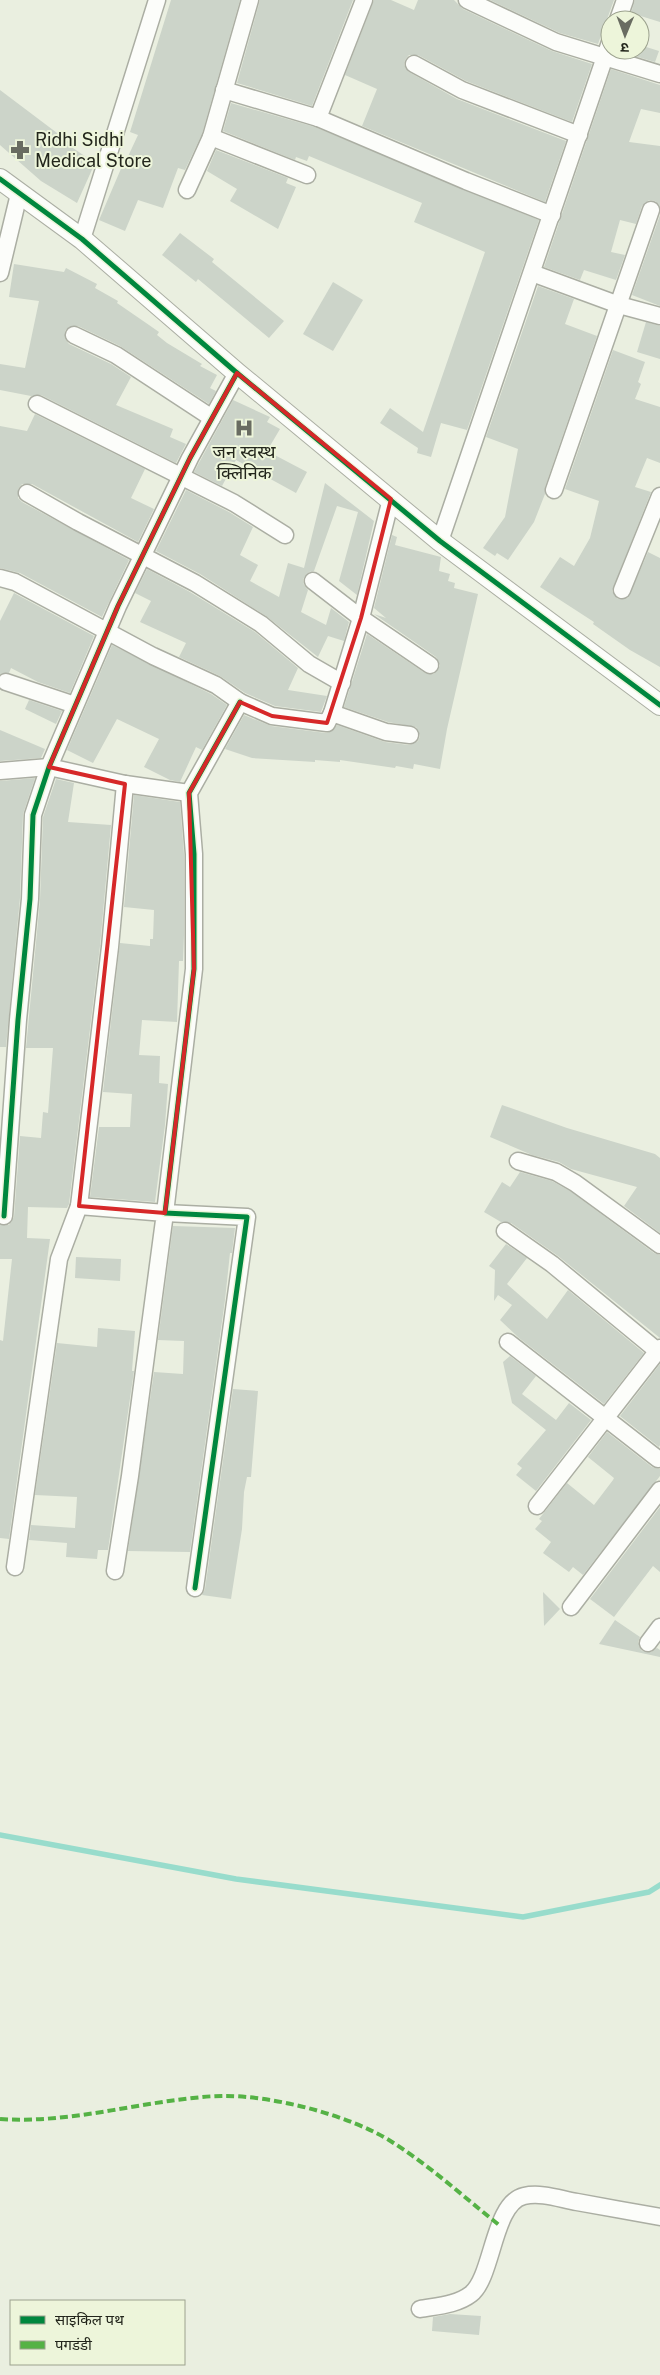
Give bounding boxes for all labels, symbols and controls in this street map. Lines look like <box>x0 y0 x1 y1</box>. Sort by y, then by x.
north arrow <box>600 10 650 60</box>
text: उ <box>620 40 629 56</box>
place label: Ridhi Sidhi Medical Store <box>35 129 152 171</box>
pharmacy icon: Ridhi Sidhi Medical Store <box>9 139 31 161</box>
hospital icon: जन स्वस्थ क्लिनिक <box>233 417 255 439</box>
place label: जन स्वस्थ क्लिनिक <box>213 441 276 483</box>
legend <box>10 2300 185 2365</box>
text: साइकिल पथ <box>55 2311 124 2328</box>
text: पगडंडी <box>55 2336 93 2353</box>

